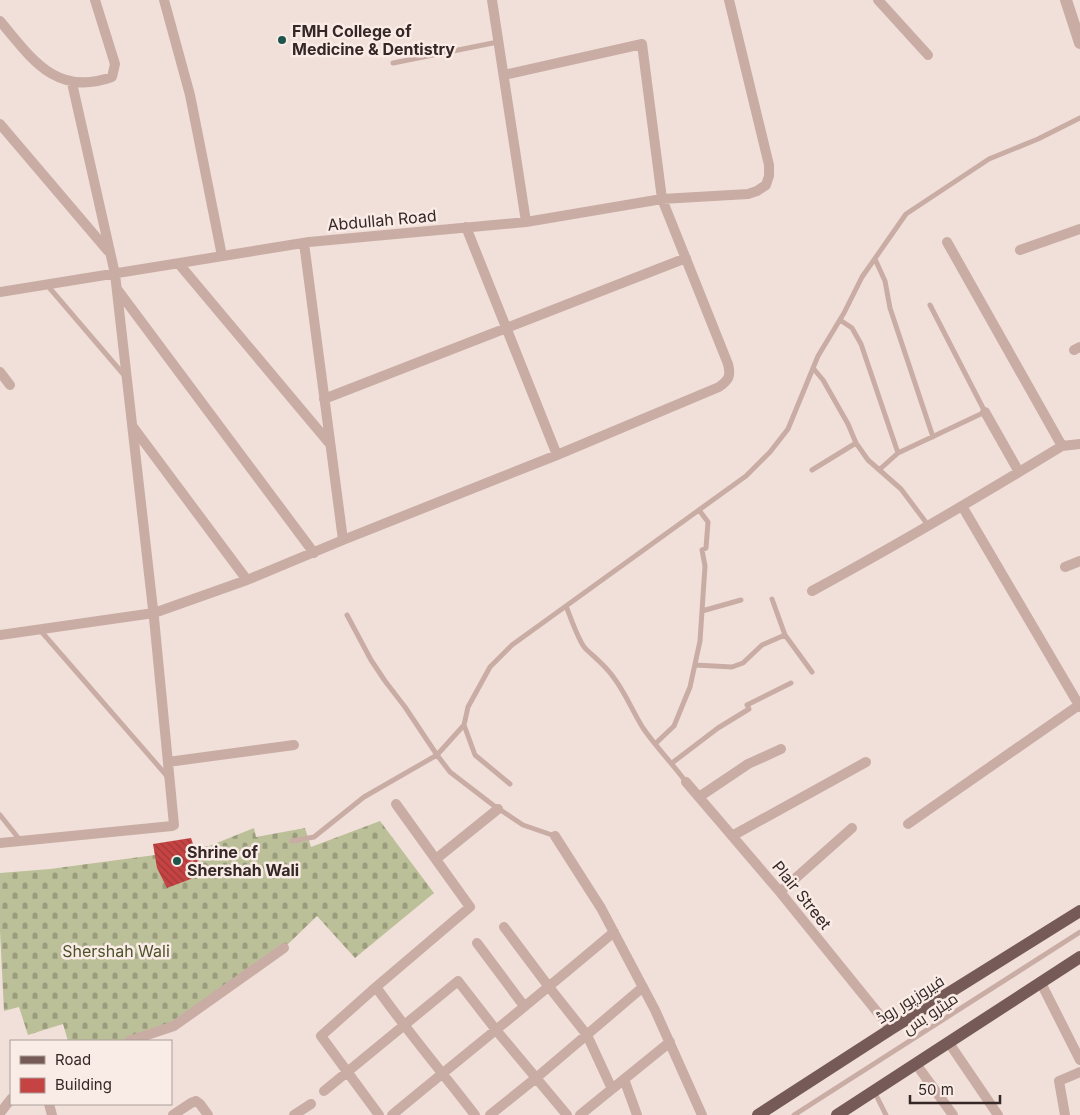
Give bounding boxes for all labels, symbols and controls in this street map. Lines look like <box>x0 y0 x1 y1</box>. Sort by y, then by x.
place label: FMH College of Medicine & Dentistry <box>292 21 455 59</box>
marker: FMH College of Medicine & Dentistry <box>276 34 288 46</box>
street label: Abdullah Road <box>327 205 437 235</box>
place label: Shrine of Shershah Wali <box>187 842 299 880</box>
marker: Shrine of Shershah Wali <box>171 855 183 867</box>
street label: Plair Street <box>768 857 836 933</box>
park label: Shershah Wali <box>62 941 170 961</box>
street label: فیروزپور روڈ <box>872 970 949 1029</box>
street label: میٹرو بس <box>899 988 962 1039</box>
legend <box>10 1040 172 1105</box>
text: Road <box>55 1050 91 1069</box>
scale bar <box>910 1072 1000 1104</box>
text: Building <box>55 1075 112 1094</box>
text: 50 m <box>918 1080 954 1099</box>

